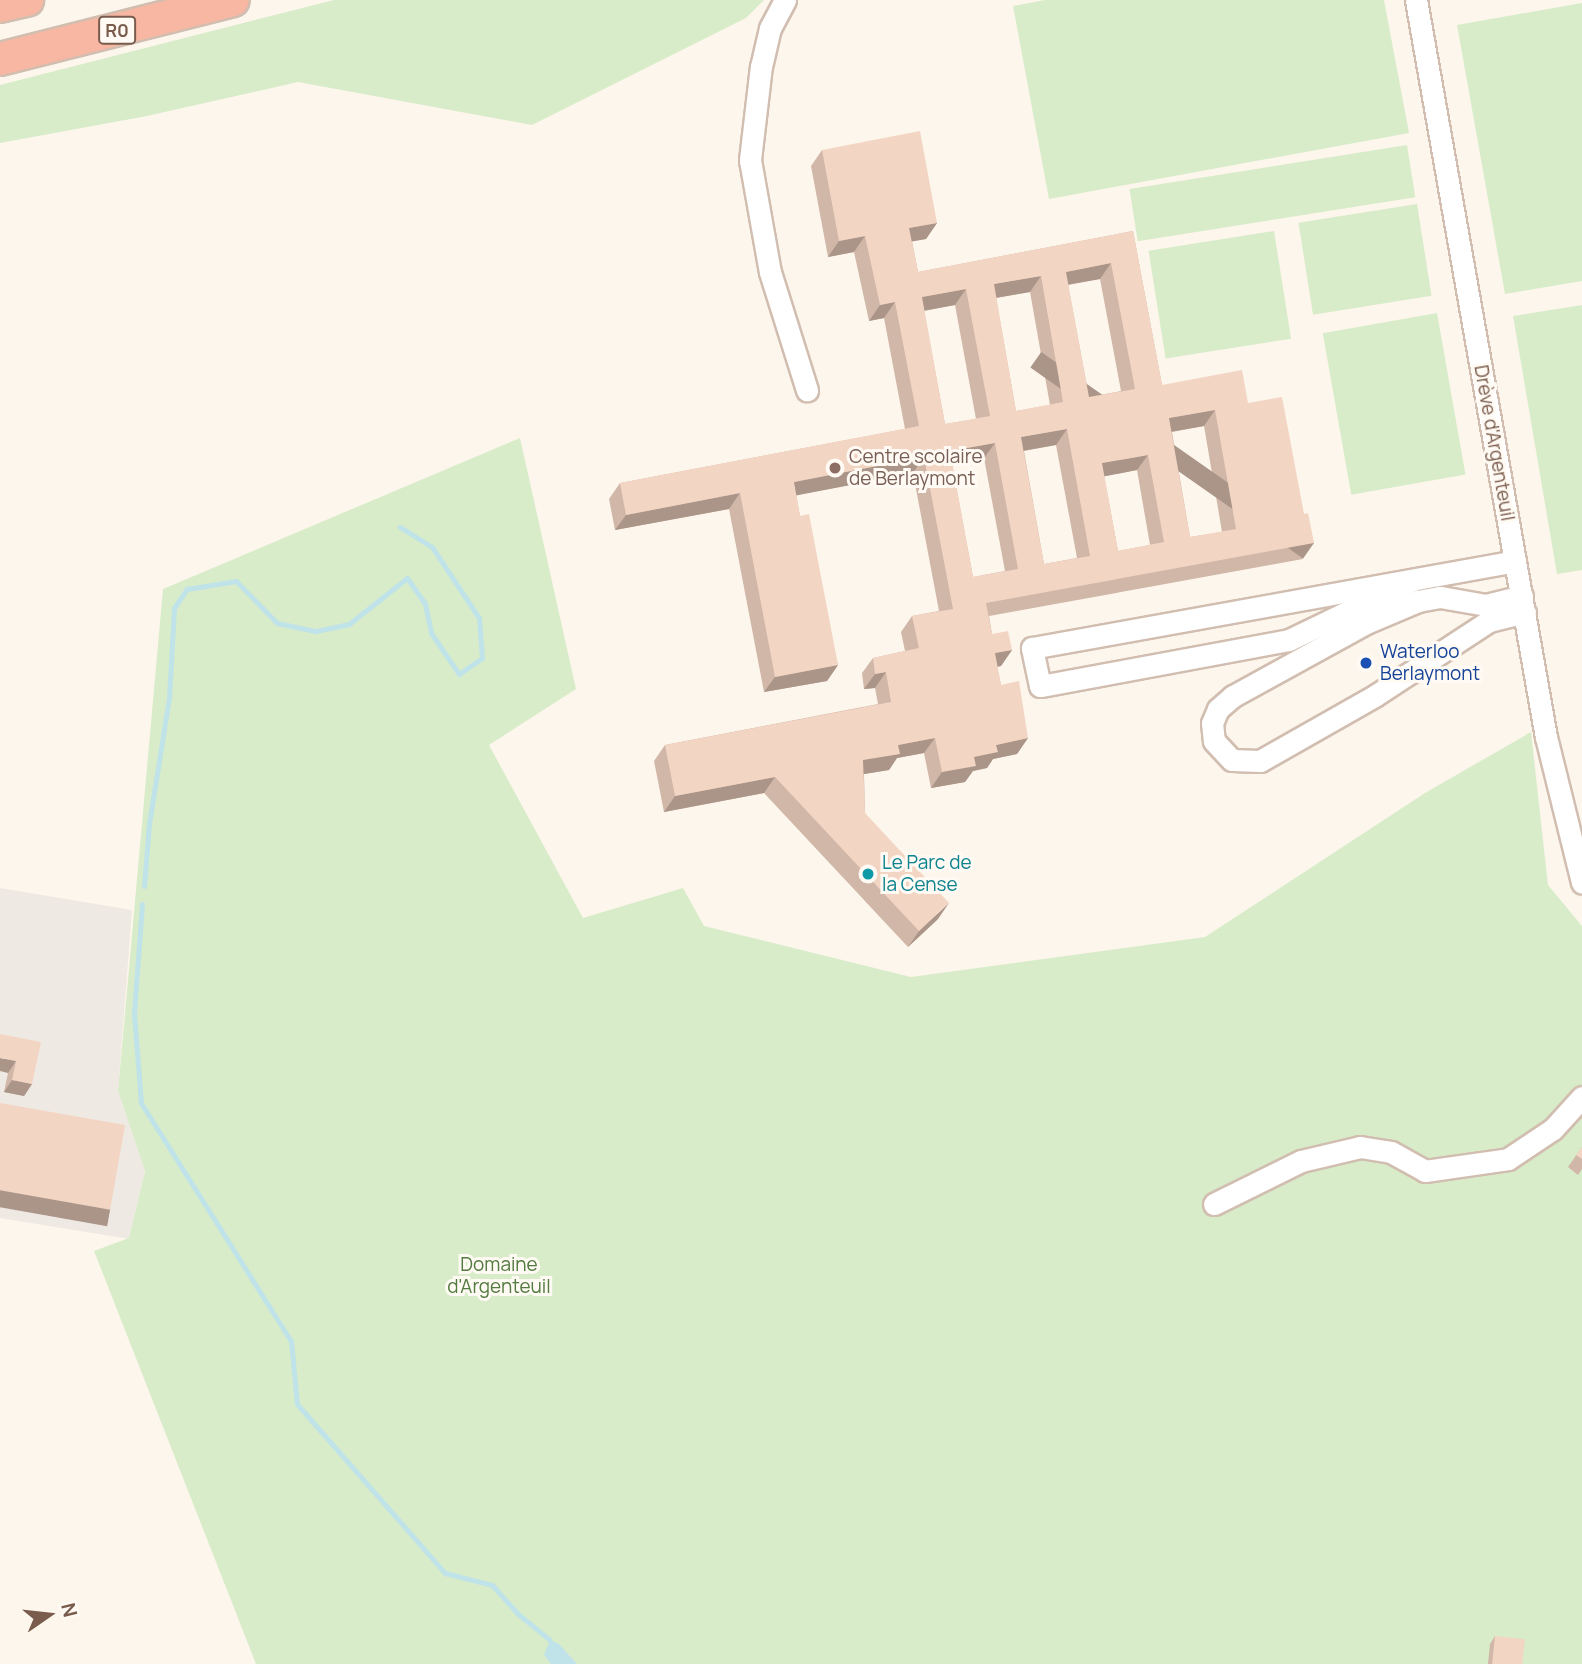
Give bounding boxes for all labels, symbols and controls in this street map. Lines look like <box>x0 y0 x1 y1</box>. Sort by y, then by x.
road number: R0 <box>98 15 136 44</box>
street label: Drève d'Argenteuil <box>1469 363 1519 523</box>
place label: Centre scolaire de Berlaymont <box>849 446 983 490</box>
marker: Centre scolaire de Berlaymont <box>827 460 843 476</box>
place label: Waterloo Berlaymont <box>1380 641 1480 685</box>
marker: Waterloo Berlaymont <box>1358 655 1374 671</box>
place label: Le Parc de la Cense <box>882 852 972 896</box>
marker: Le Parc de la Cense <box>860 866 876 882</box>
park label: Domaine d'Argenteuil <box>447 1254 551 1298</box>
north arrow <box>14 1580 84 1650</box>
text: N <box>55 1600 84 1620</box>

